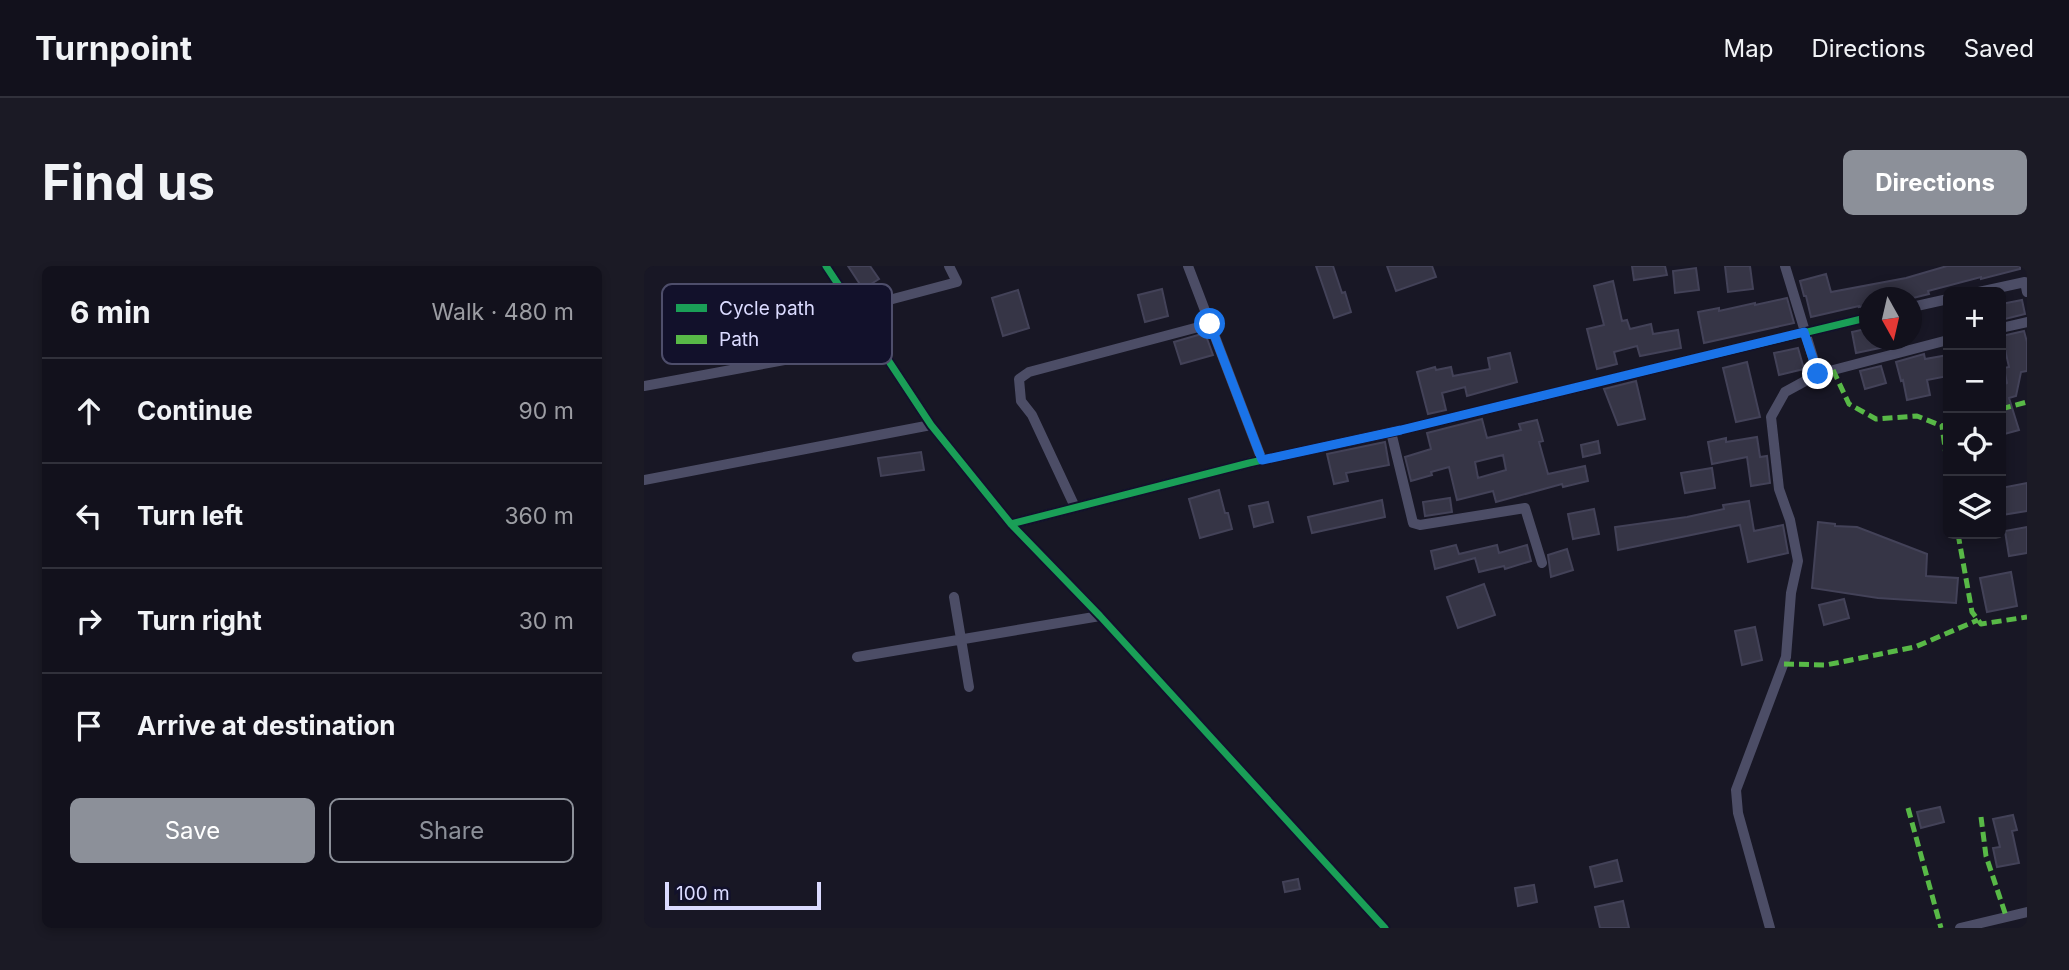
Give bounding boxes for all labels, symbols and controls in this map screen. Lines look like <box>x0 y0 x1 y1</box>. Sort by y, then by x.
text: Turnpoint <box>35 28 192 68</box>
text: Map <box>1724 34 1773 63</box>
text: Directions <box>1811 34 1926 63</box>
text: Saved <box>1964 34 2034 63</box>
button: Directions <box>1843 150 2027 215</box>
text: Find us <box>42 153 215 212</box>
legend <box>662 284 892 364</box>
north arrow <box>1859 287 1922 350</box>
map controls <box>1943 287 2006 539</box>
button: + <box>1943 287 2006 350</box>
text: 6 min <box>70 294 151 330</box>
text: Cycle path <box>719 297 815 320</box>
text: Walk · 480 m <box>432 298 574 326</box>
route start <box>1194 308 1225 339</box>
text: Path <box>719 328 759 351</box>
button: − <box>1943 350 2006 413</box>
route end <box>1802 358 1833 389</box>
icon: ahead <box>70 392 108 430</box>
text: Continue <box>137 395 253 426</box>
text: 90 m <box>519 397 574 425</box>
button: locate <box>1943 413 2006 476</box>
button: layers <box>1943 476 2006 539</box>
icon: left <box>70 497 108 535</box>
text: Turn left <box>137 500 243 531</box>
text: 360 m <box>504 502 574 530</box>
icon: right <box>70 602 108 640</box>
text: Turn right <box>137 605 262 636</box>
text: 30 m <box>519 607 574 635</box>
icon: arrive <box>70 707 108 745</box>
text: Arrive at destination <box>137 710 396 741</box>
button: Save <box>70 798 315 863</box>
button: Share <box>329 798 574 863</box>
scale bar <box>665 879 821 911</box>
text: 100 m <box>676 882 730 905</box>

